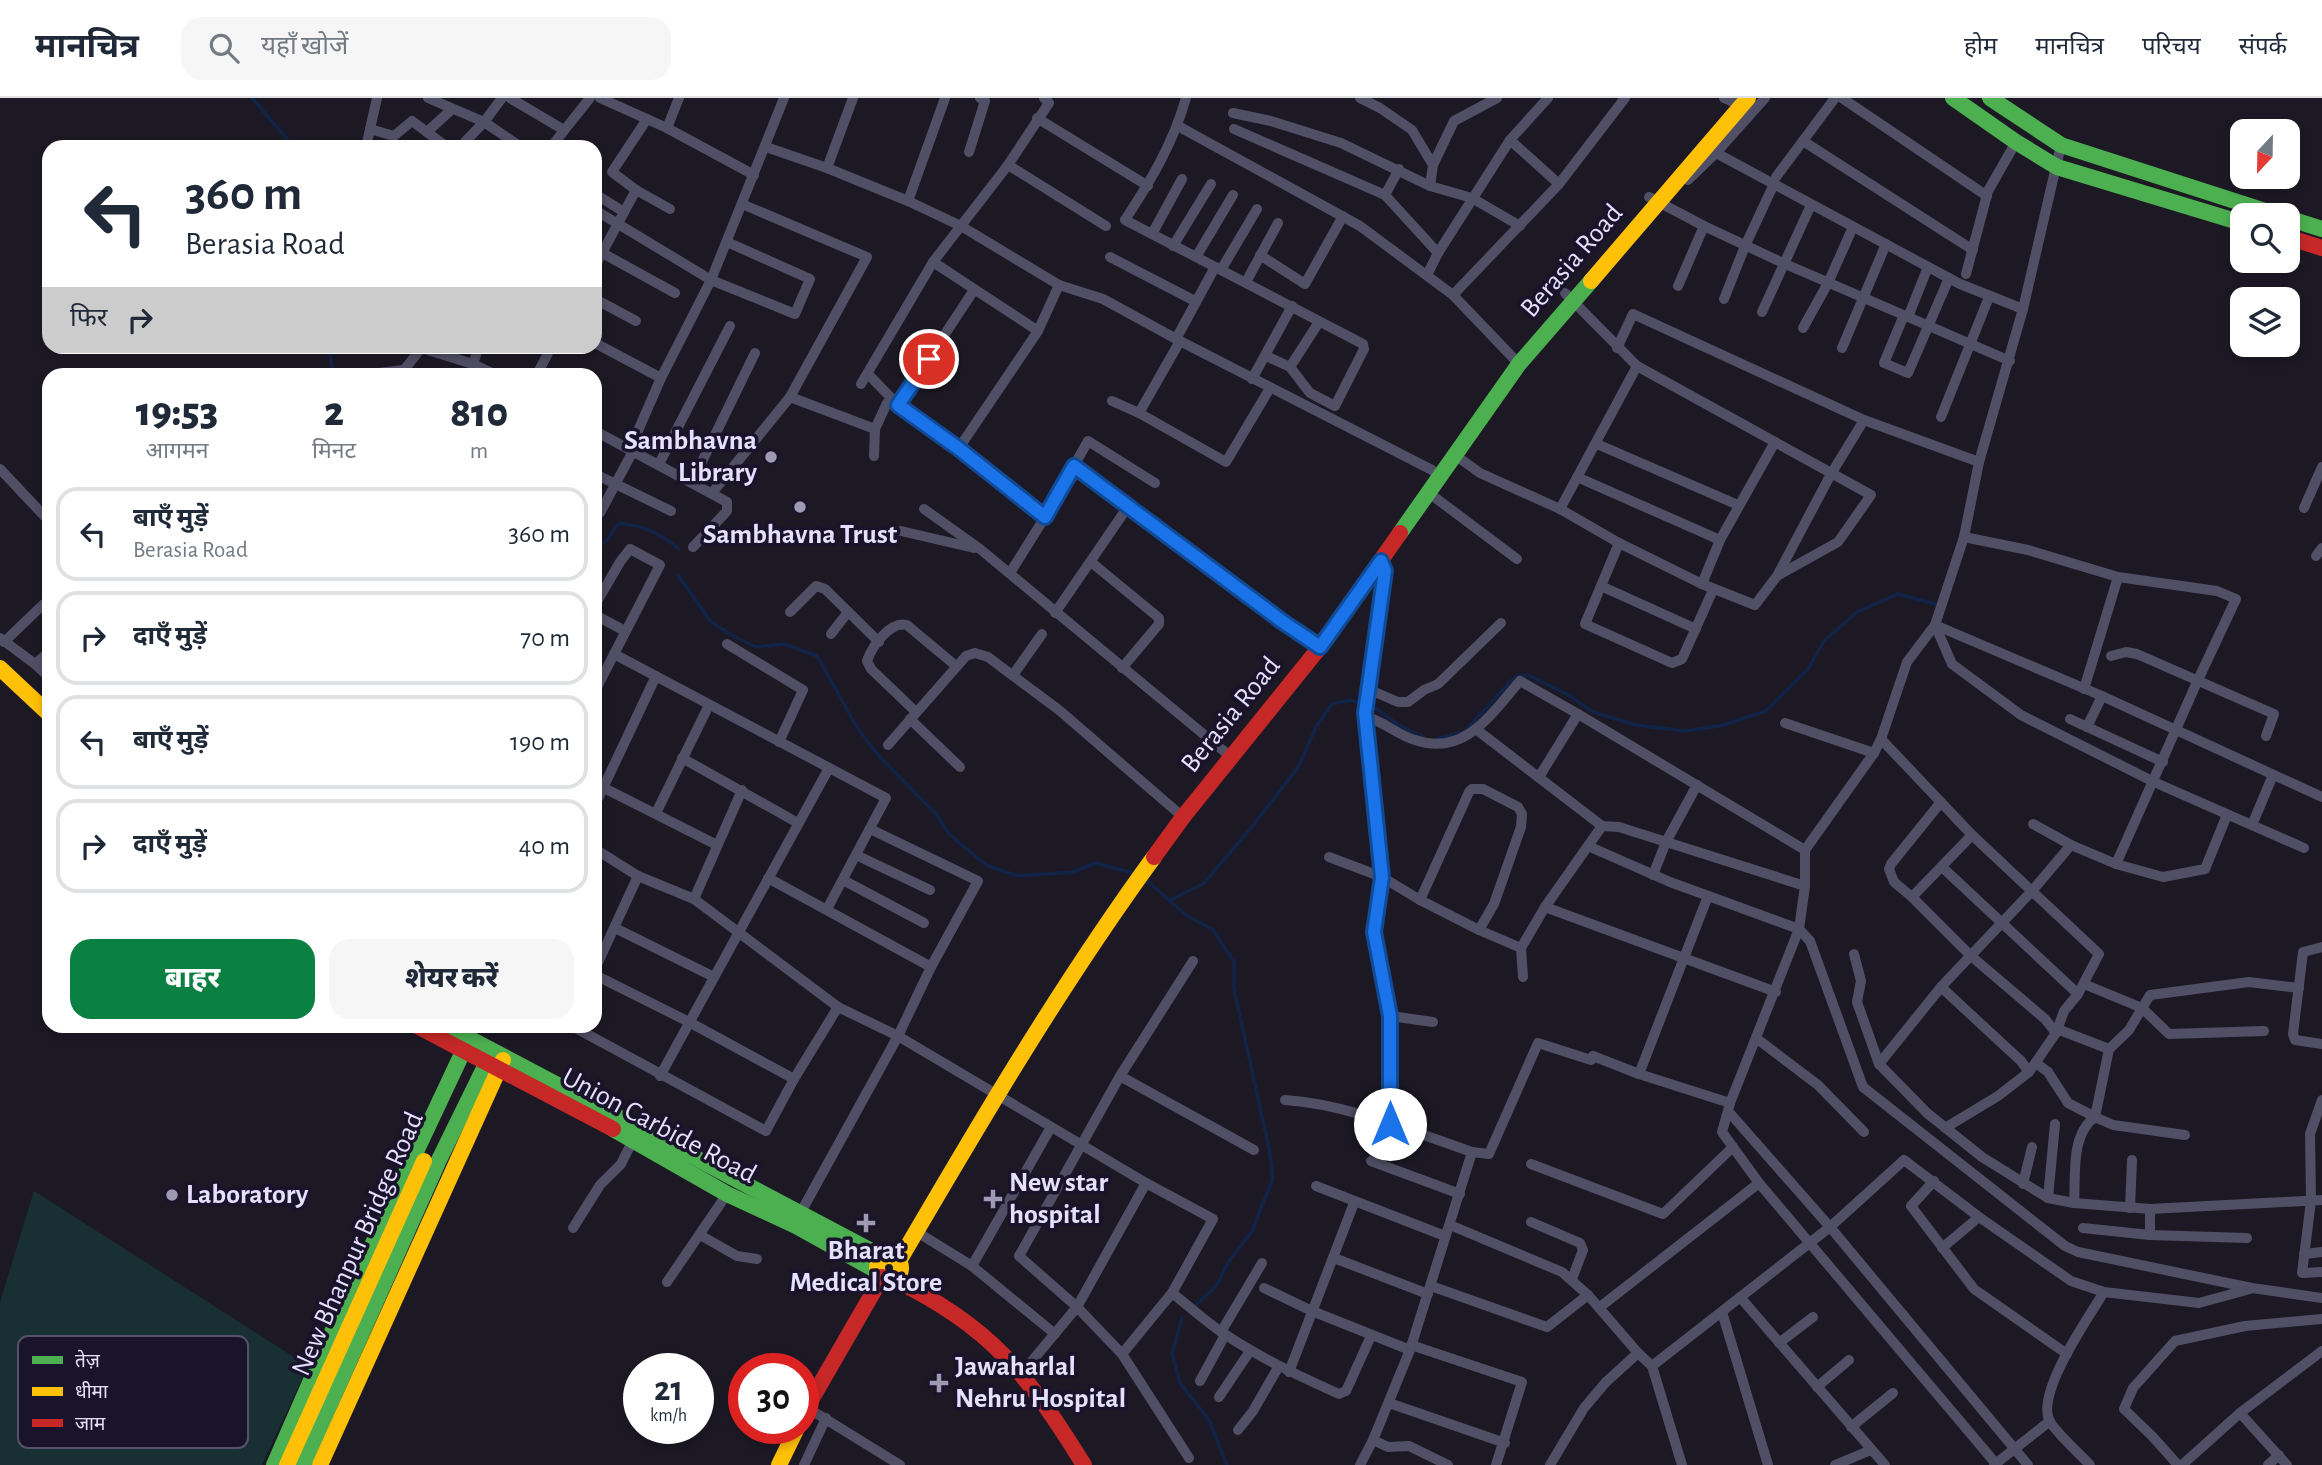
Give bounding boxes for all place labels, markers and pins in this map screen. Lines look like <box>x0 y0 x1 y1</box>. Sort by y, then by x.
pin <box>899 329 959 389</box>
place label: Sambhavna Library <box>624 427 757 487</box>
marker: Sambhavna Library <box>763 449 779 465</box>
marker: Sambhavna Trust <box>792 499 808 515</box>
place label: Sambhavna Trust <box>703 521 898 549</box>
place label: New star hospital <box>1009 1169 1108 1229</box>
place label: Laboratory <box>186 1181 309 1209</box>
marker: Laboratory <box>164 1187 180 1203</box>
marker: New star hospital <box>983 1189 1003 1209</box>
marker: Bharat Medical Store <box>858 1215 874 1231</box>
place label: Bharat Medical Store <box>790 1237 942 1297</box>
place label: Jawaharlal Nehru Hospital <box>955 1353 1126 1413</box>
marker: Jawaharlal Nehru Hospital <box>929 1373 949 1393</box>

